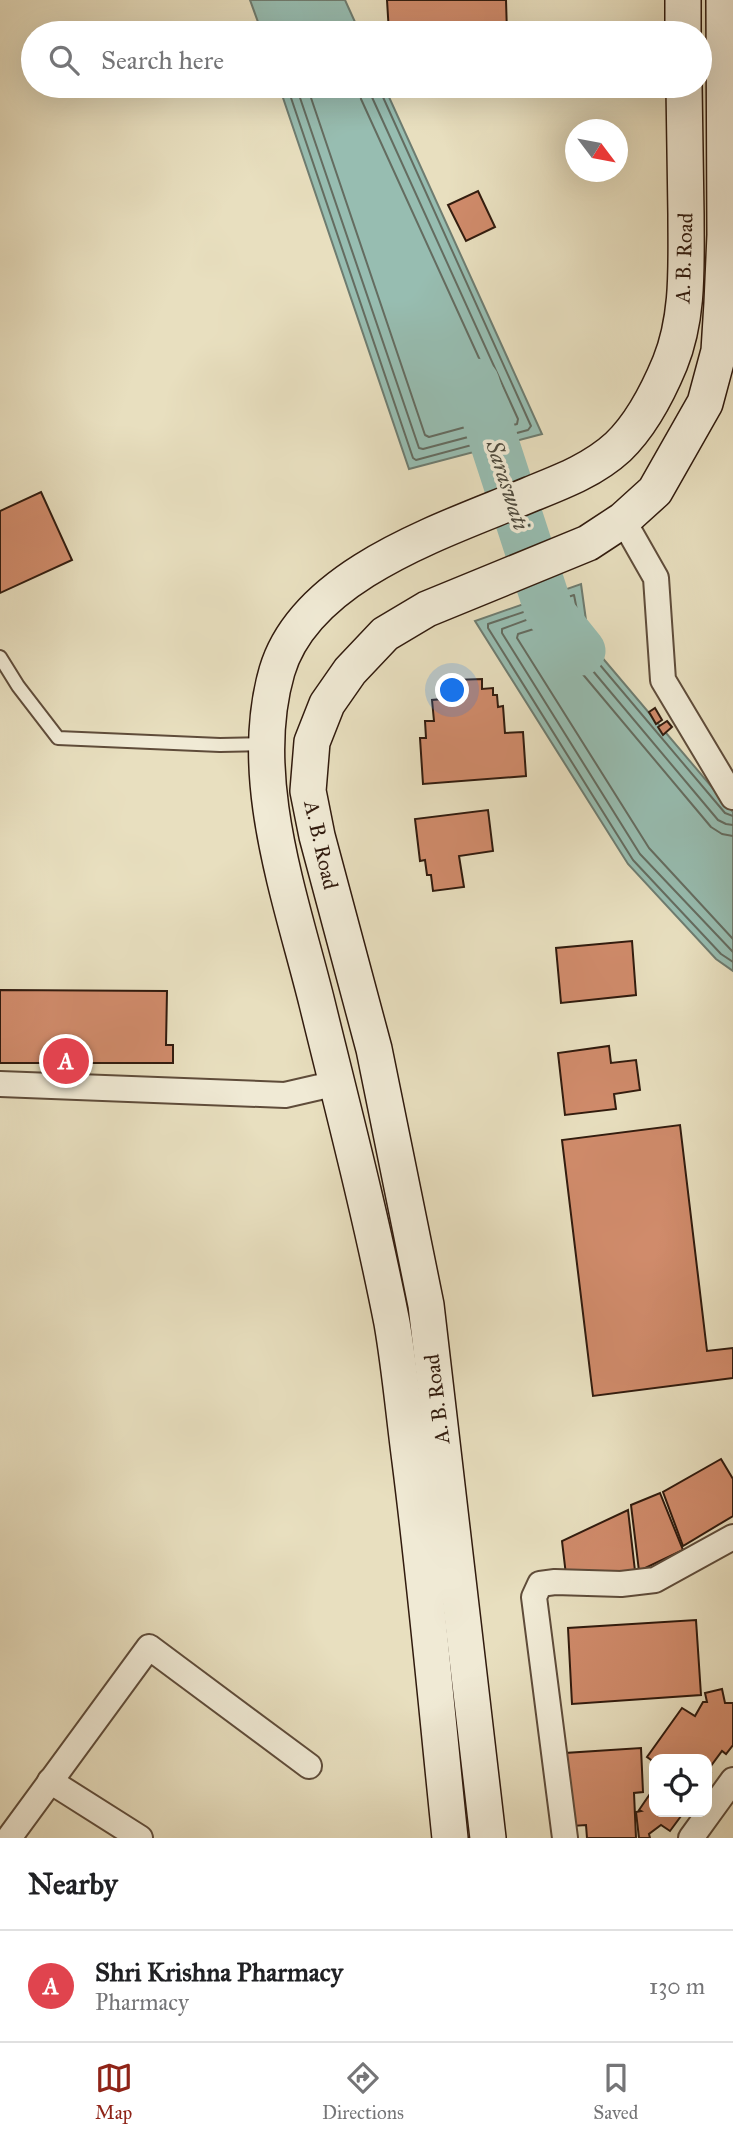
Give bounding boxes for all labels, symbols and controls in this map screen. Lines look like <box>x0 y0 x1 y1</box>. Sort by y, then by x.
search box <box>21 21 712 98</box>
icon: search <box>45 41 83 79</box>
text: Search here <box>101 44 224 76</box>
north arrow <box>565 119 628 182</box>
street label: A. B. Road <box>669 212 699 305</box>
water label: Saraswati <box>480 436 536 534</box>
your location <box>435 673 469 707</box>
street label: A. B. Road <box>298 797 344 892</box>
pin: A <box>43 1035 89 1087</box>
street label: A. B. Road <box>419 1352 456 1446</box>
map controls <box>649 1754 712 1817</box>
button: locate <box>649 1754 712 1817</box>
text: Nearby <box>28 1866 118 1902</box>
text: Shri Krishna Pharmacy <box>95 1956 343 1988</box>
text: A <box>43 1972 59 2000</box>
text: 130 m <box>649 1972 705 2000</box>
text: Pharmacy <box>95 1988 189 2016</box>
tab: Map <box>95 2059 133 2124</box>
tab: Directions <box>322 2059 404 2124</box>
tab: Saved <box>593 2059 638 2124</box>

